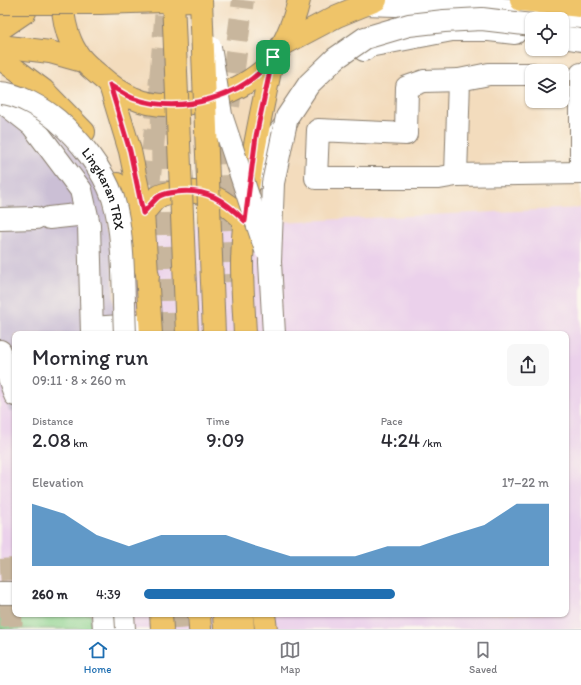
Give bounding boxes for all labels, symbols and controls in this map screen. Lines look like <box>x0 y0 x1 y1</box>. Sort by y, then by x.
map controls <box>525 12 569 108</box>
button: locate <box>525 12 569 56</box>
pin <box>256 40 290 74</box>
icon: arrive <box>262 46 284 68</box>
button: layers <box>525 64 569 108</box>
street label: Lingkaran TRX <box>78 144 128 231</box>
text: Morning run <box>32 344 148 371</box>
button: share <box>507 344 549 386</box>
text: 09:11 · 8 × 260 m <box>32 373 126 388</box>
text: Distance <box>32 415 73 428</box>
text: Time <box>206 415 230 428</box>
text: Pace <box>381 415 403 428</box>
text: 2.08 <box>32 428 71 452</box>
text: 9:09 <box>206 428 244 452</box>
text: 4:24 <box>381 428 420 452</box>
text: km <box>71 437 88 450</box>
text: /km <box>420 437 442 450</box>
text: Elevation <box>32 475 84 490</box>
text: 17–22 m <box>502 475 549 490</box>
text: 260 m <box>32 587 68 602</box>
text: 4:39 <box>96 587 121 602</box>
tab: Home <box>84 639 112 676</box>
tab: Map <box>279 639 301 676</box>
tab: Saved <box>469 639 497 676</box>

